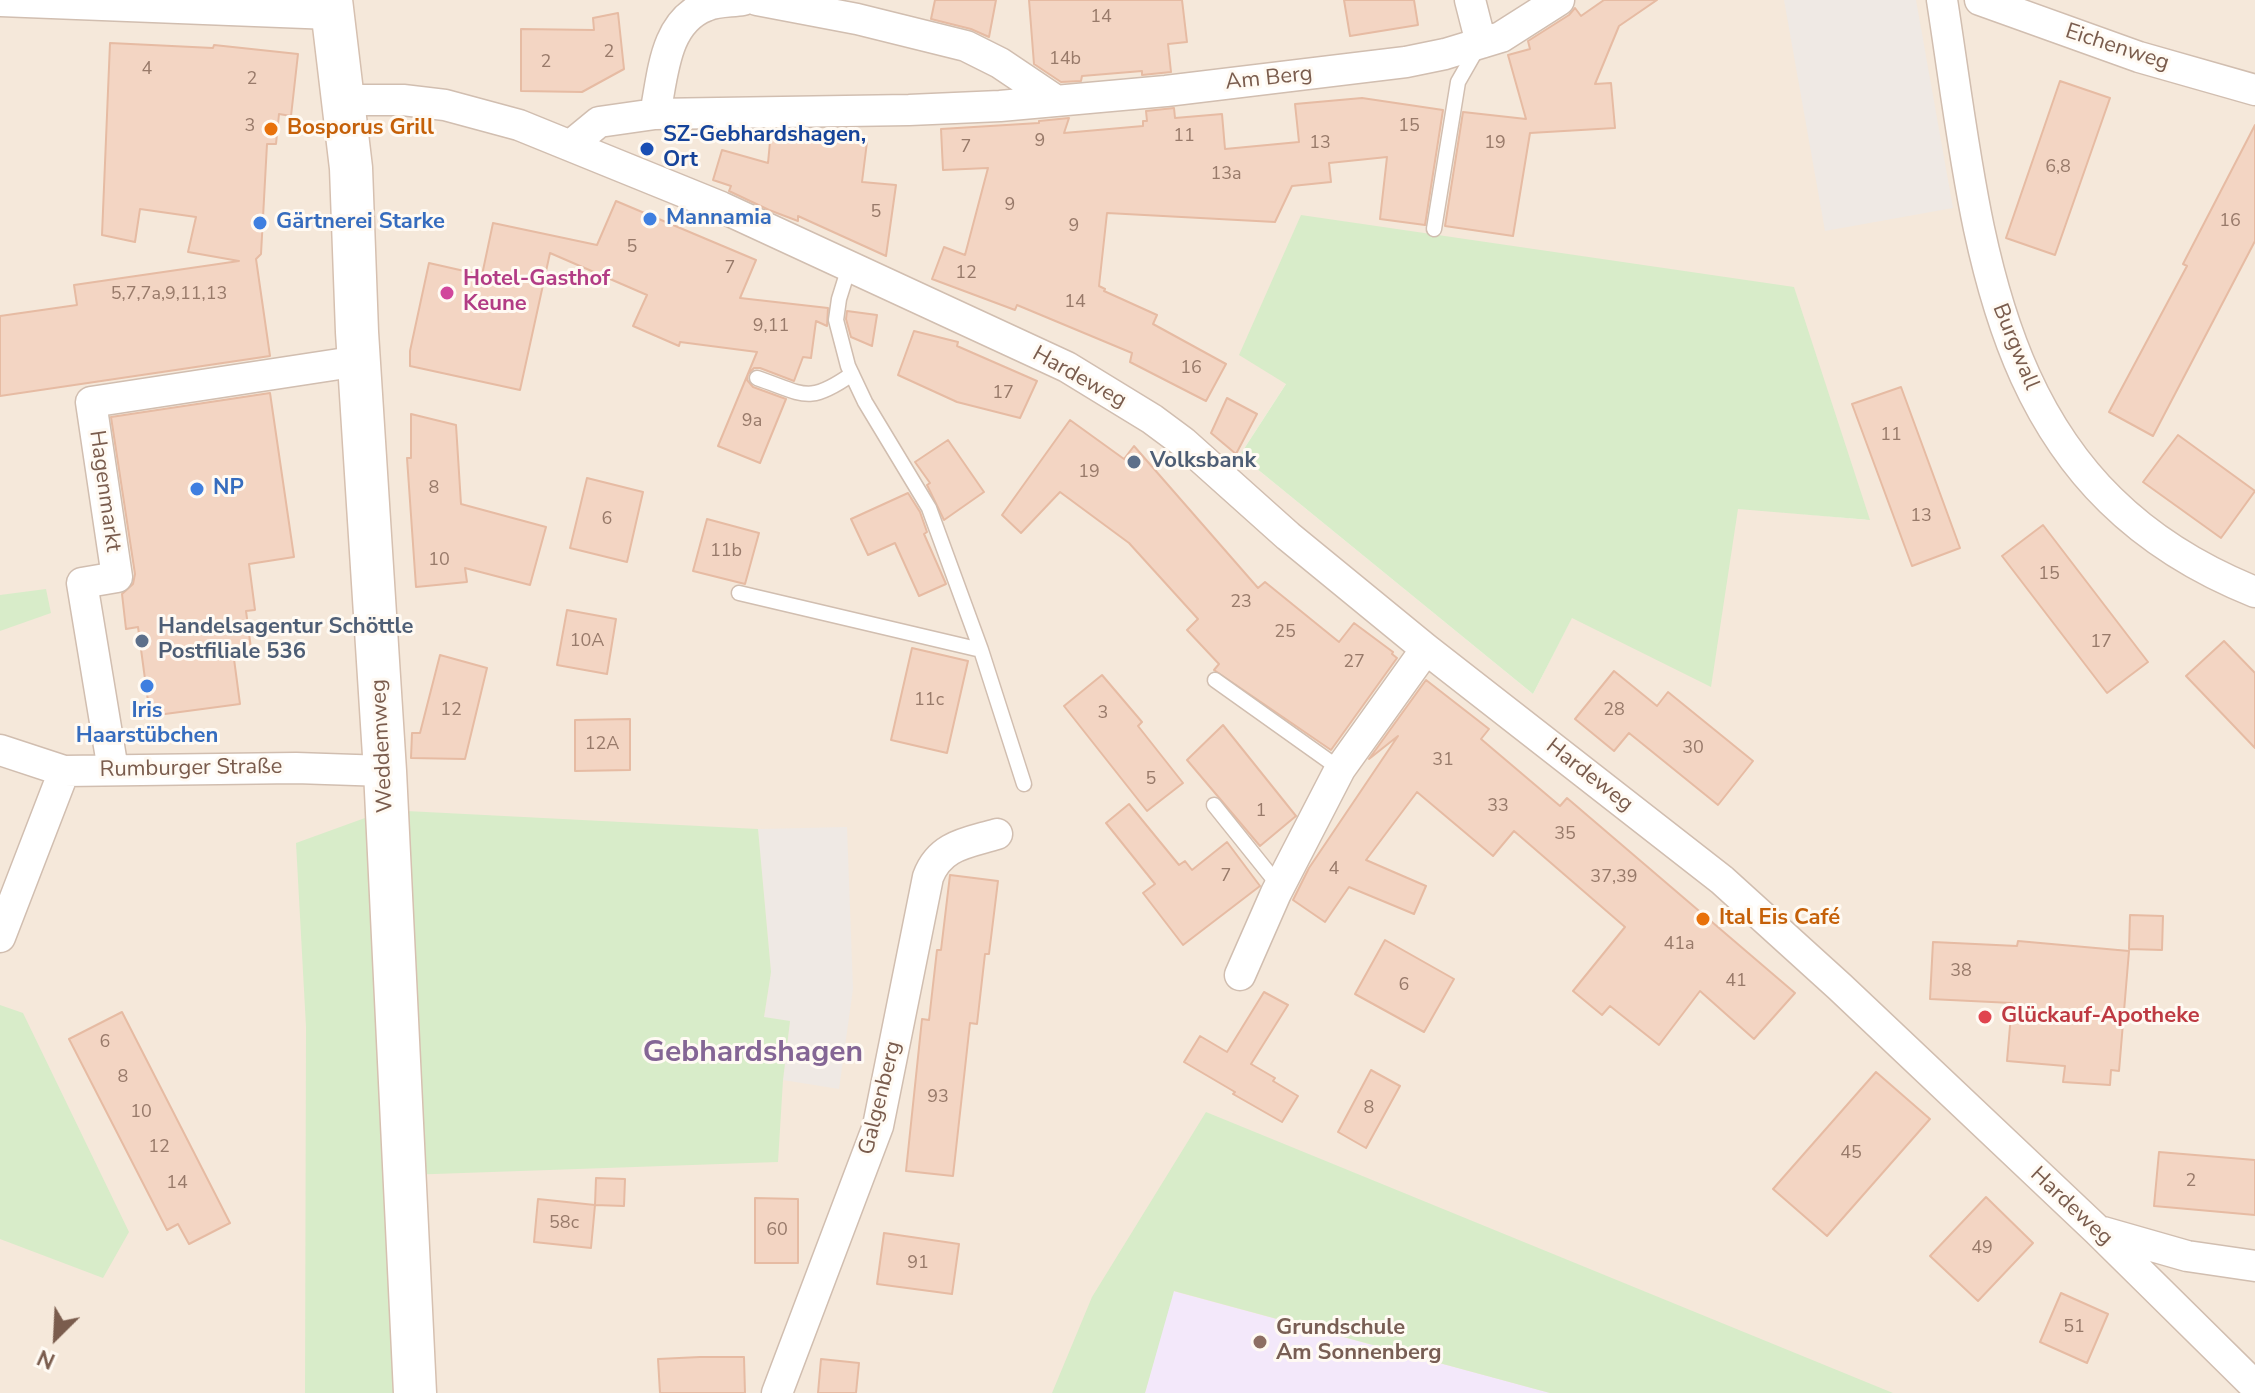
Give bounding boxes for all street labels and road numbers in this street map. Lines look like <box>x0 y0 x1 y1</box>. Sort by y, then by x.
street label: Eichenweg <box>2062 19 2172 77</box>
street label: Am Berg <box>1224 61 1314 97</box>
street label: Burgwall <box>1986 300 2044 394</box>
street label: Hardeweg <box>1027 341 1131 415</box>
street label: Hagenmarkt <box>82 429 126 553</box>
street label: Weddemweg <box>366 679 400 813</box>
street label: Hardeweg <box>1540 734 1638 818</box>
street label: Rumburger Straße <box>99 754 283 784</box>
street label: Galgenberg <box>854 1038 908 1158</box>
street label: Hardeweg <box>2024 1162 2118 1252</box>

